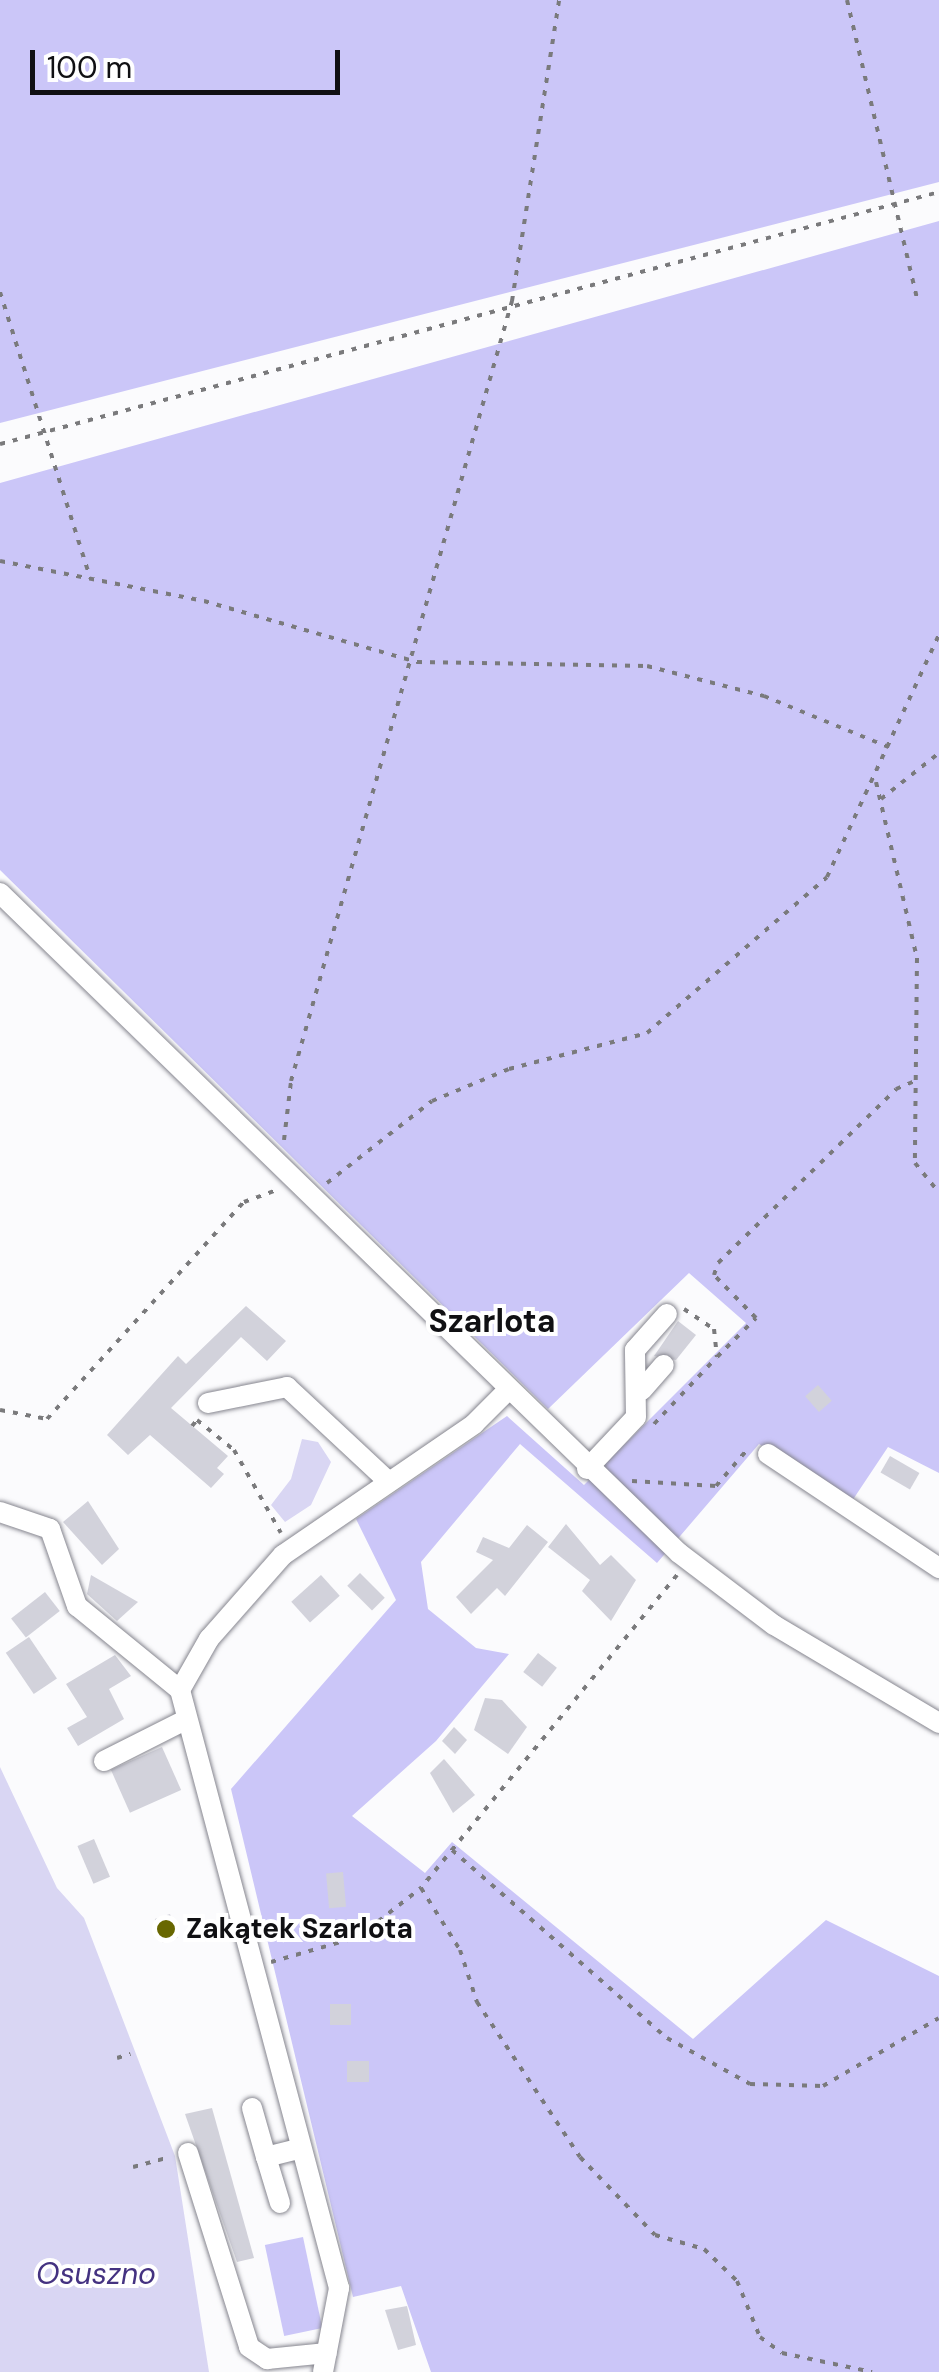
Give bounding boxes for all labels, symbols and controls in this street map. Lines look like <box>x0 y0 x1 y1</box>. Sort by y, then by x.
scale bar <box>35 30 345 92</box>
text: 100 m <box>47 48 132 87</box>
district label: Szarlota <box>429 1302 555 1340</box>
place label: Zakątek Szarlota <box>186 1912 413 1946</box>
marker: Zakątek Szarlota <box>155 1918 177 1940</box>
water label: Osuszno <box>36 2256 156 2292</box>

